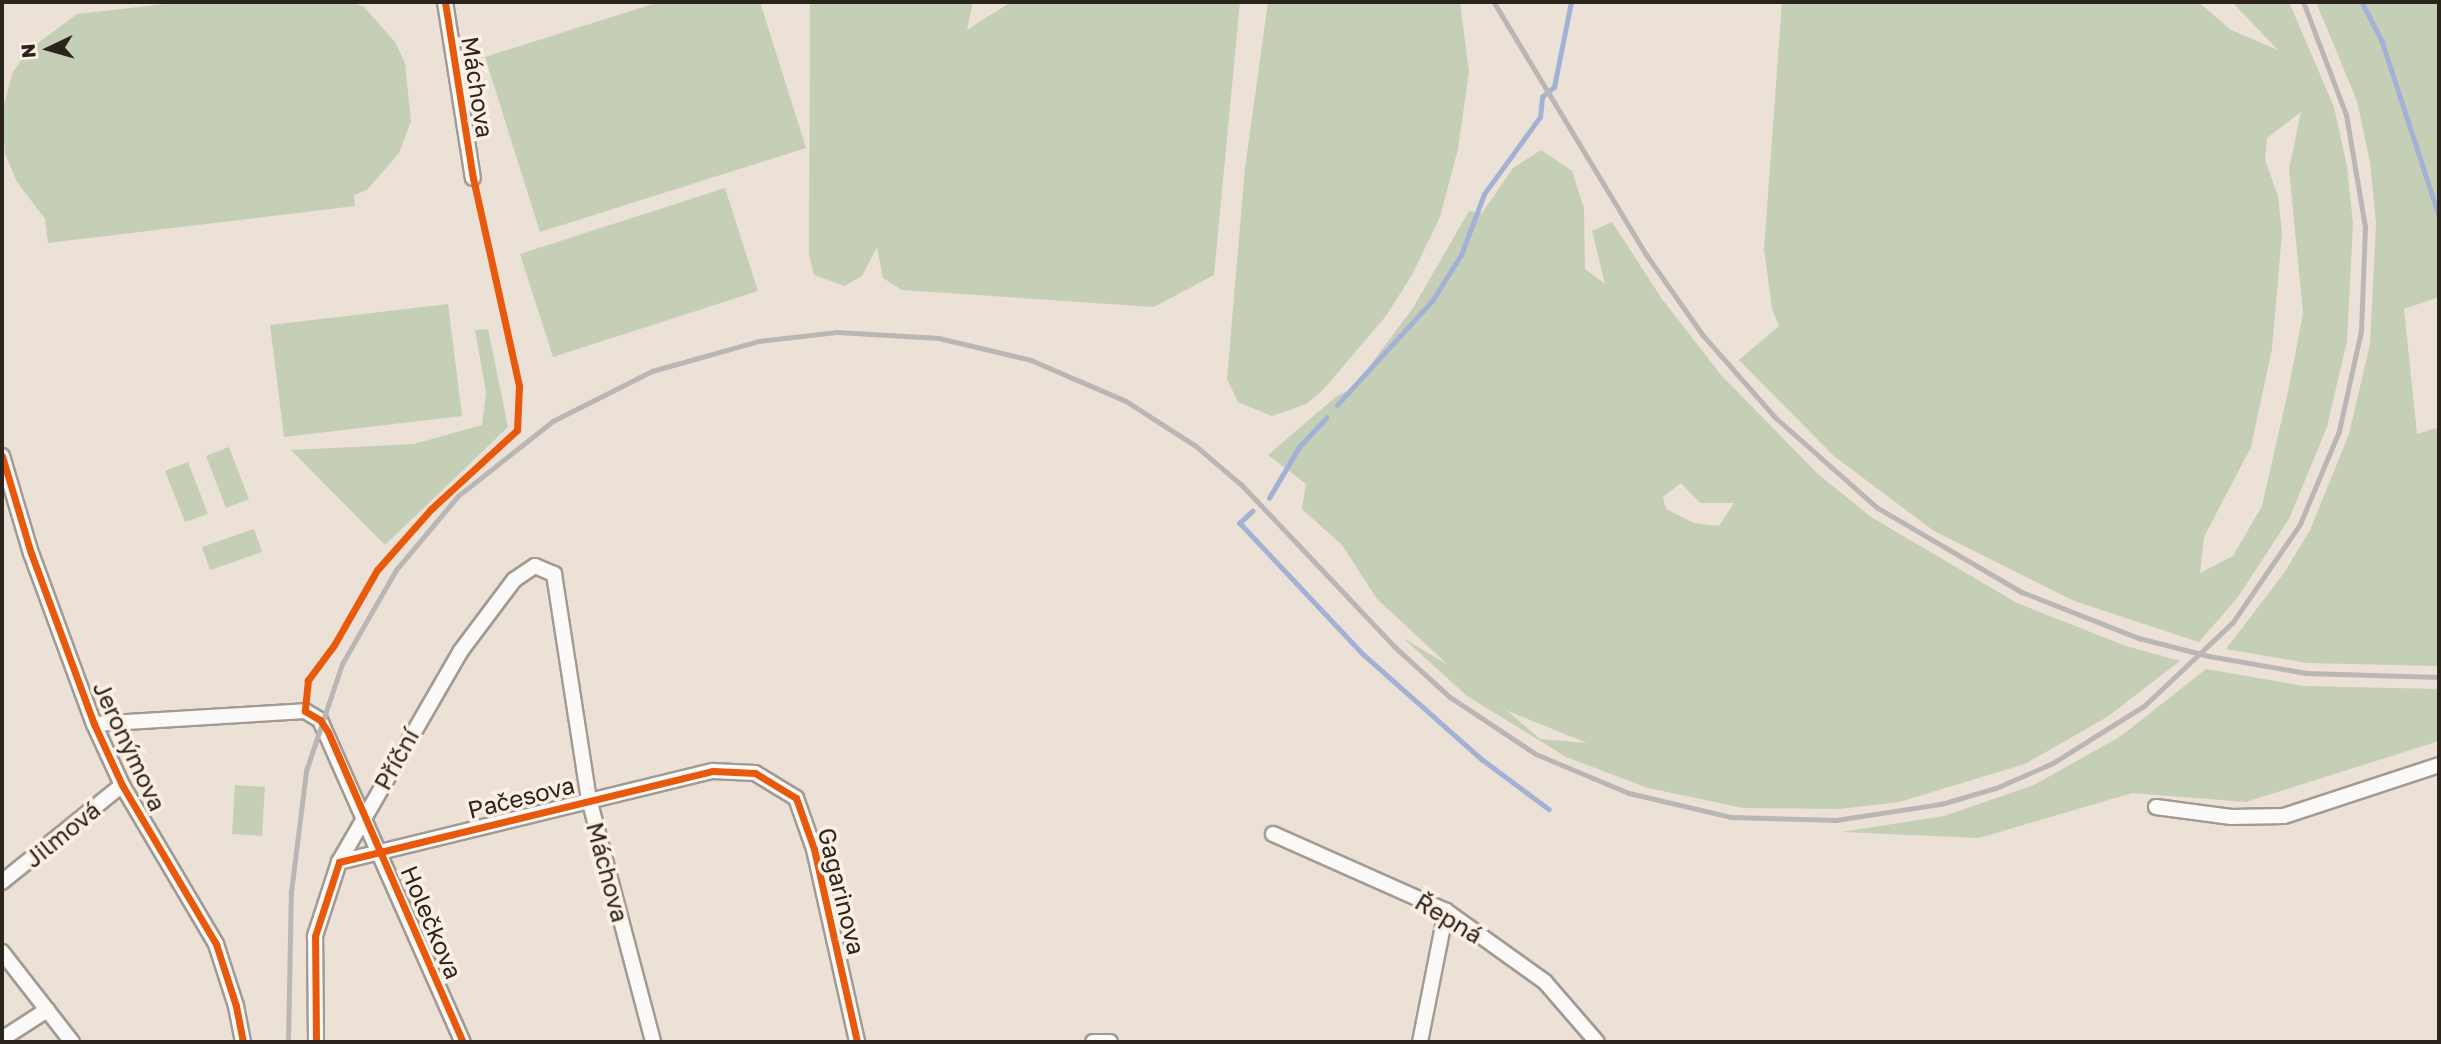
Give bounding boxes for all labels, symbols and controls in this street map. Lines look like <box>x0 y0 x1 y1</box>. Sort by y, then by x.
north arrow <box>14 14 84 84</box>
street label: Máchova <box>456 34 500 140</box>
text: N <box>15 43 40 59</box>
street label: Jeronýmova <box>87 677 173 815</box>
street label: Příční <box>367 723 425 795</box>
street label: Pačesova <box>465 770 577 824</box>
street label: Jilmová <box>18 795 106 873</box>
street label: Máchova <box>581 819 635 925</box>
street label: Gagarinova <box>812 825 872 957</box>
street label: Holečkova <box>395 861 469 983</box>
street label: Řepná <box>1410 887 1488 949</box>

